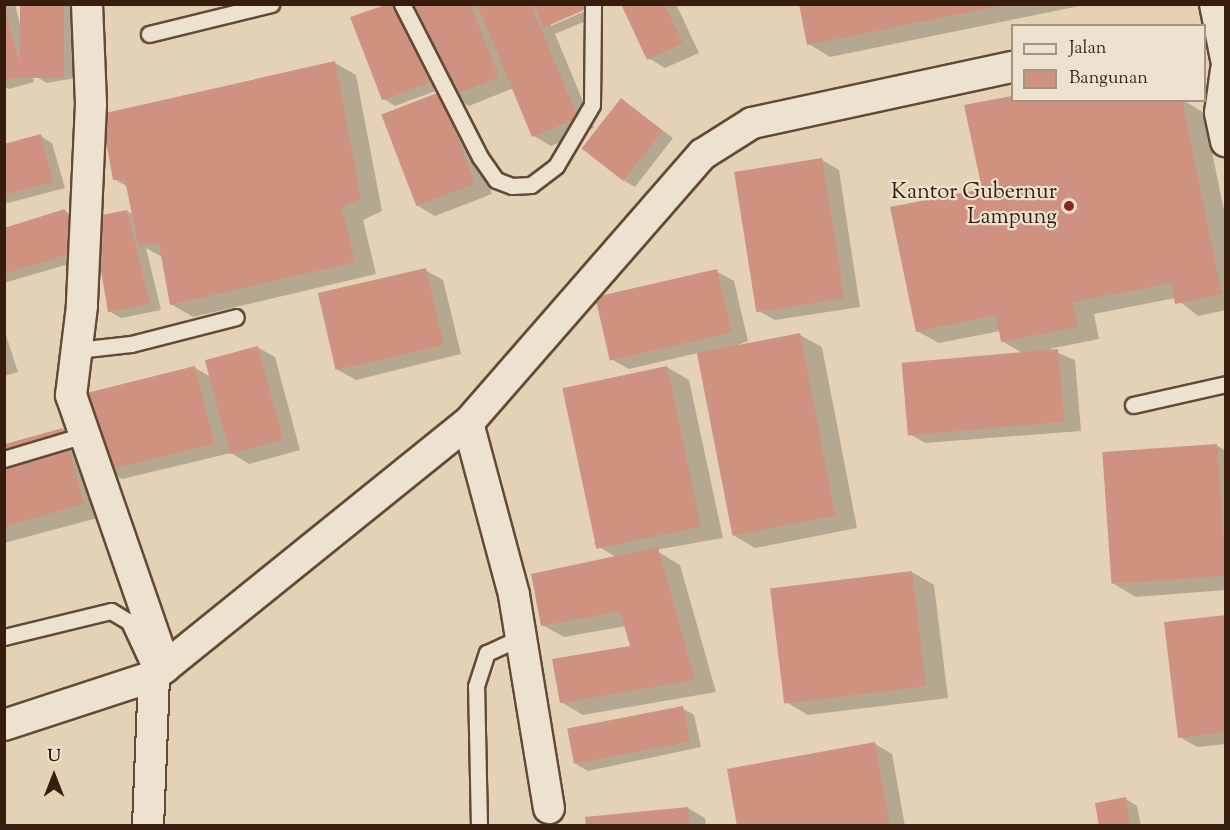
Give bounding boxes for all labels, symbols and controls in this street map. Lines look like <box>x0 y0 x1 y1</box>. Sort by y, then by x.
legend <box>1011 24 1206 102</box>
text: Jalan <box>1069 36 1106 62</box>
text: Bangunan <box>1069 66 1148 92</box>
place label: Kantor Gubernur Lampung <box>891 180 1057 231</box>
marker: Kantor Gubernur Lampung <box>1062 199 1076 213</box>
north arrow <box>24 746 84 806</box>
text: U <box>47 746 61 769</box>

